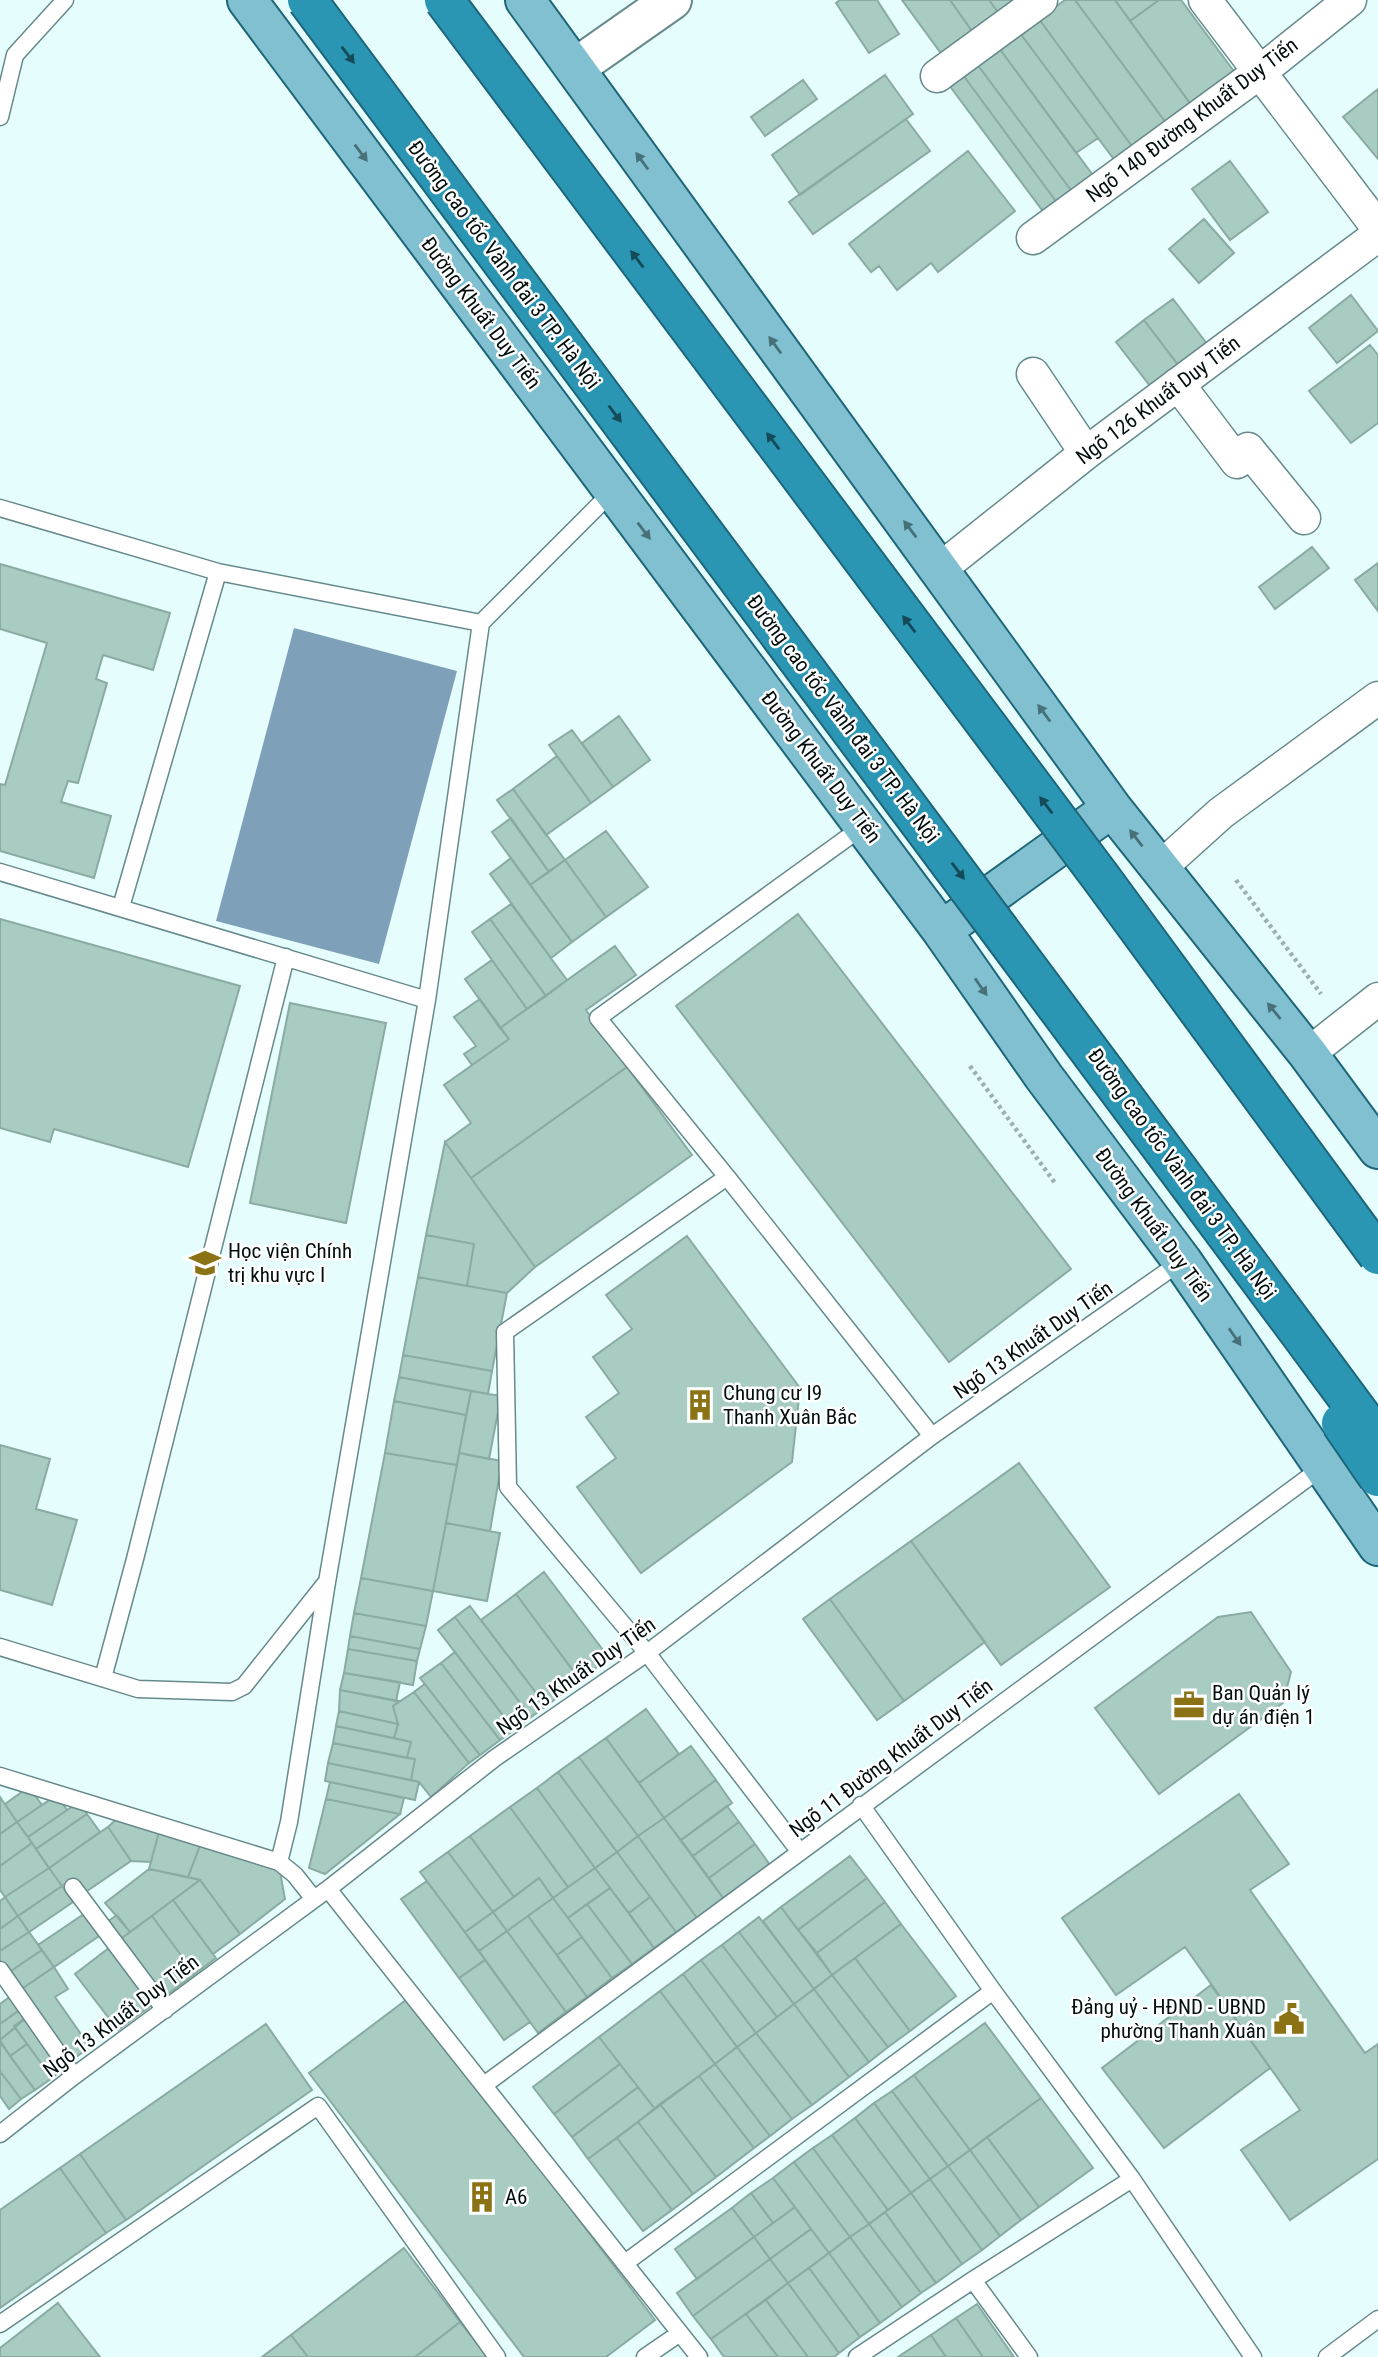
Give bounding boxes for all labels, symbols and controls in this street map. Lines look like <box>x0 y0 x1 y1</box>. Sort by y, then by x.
street label: Ngõ 140 Đường Khuất Duy Tiến <box>1082 33 1302 207</box>
one-way arrow <box>341 46 355 64</box>
street label: Đường cao tốc Vành đai 3 TP. Hà Nội <box>403 136 605 394</box>
one-way arrow <box>354 144 368 162</box>
one-way arrow <box>635 152 649 170</box>
street label: Đường Khuất Duy Tiến <box>416 232 546 394</box>
one-way arrow <box>630 250 644 268</box>
street label: Ngõ 126 Khuất Duy Tiến <box>1071 331 1245 469</box>
one-way arrow <box>768 336 782 354</box>
one-way arrow <box>608 405 622 423</box>
one-way arrow <box>765 433 780 451</box>
one-way arrow <box>903 520 917 538</box>
one-way arrow <box>636 522 651 540</box>
street label: Đường cao tốc Vành đai 3 TP. Hà Nội <box>742 590 944 848</box>
one-way arrow <box>901 615 916 633</box>
street label: Đường Khuất Duy Tiến <box>756 686 886 848</box>
one-way arrow <box>1037 704 1051 722</box>
one-way arrow <box>1039 796 1053 814</box>
one-way arrow <box>1129 829 1144 847</box>
one-way arrow <box>950 861 965 879</box>
one-way arrow <box>974 978 988 996</box>
one-way arrow <box>1267 1003 1282 1021</box>
street label: Đường cao tốc Vành đai 3 TP. Hà Nội <box>1083 1044 1281 1304</box>
street label: Đường Khuất Duy Tiến <box>1090 1144 1218 1306</box>
place label: Học viện Chính trị khu vực I <box>228 1239 352 1287</box>
school or university icon: Học viện Chính trị khu vực I <box>188 1246 222 1280</box>
street label: Ngõ 13 Khuất Duy Tiến <box>949 1276 1117 1404</box>
one-way arrow <box>1228 1328 1242 1346</box>
place label: Chung cư I9 Thanh Xuân Bắc <box>723 1381 857 1429</box>
building icon: Chung cư I9 Thanh Xuân Bắc <box>683 1388 717 1422</box>
street label: Ngõ 13 Khuất Duy Tiến <box>492 1612 660 1740</box>
street label: Ngõ 11 Đường Khuất Duy Tiến <box>785 1674 997 1842</box>
place label: Ban Quản lý dự án điện 1 <box>1212 1681 1315 1729</box>
office icon: Ban Quản lý dự án điện 1 <box>1172 1688 1206 1722</box>
street label: Ngõ 13 Khuất Duy Tiến <box>39 1950 203 2082</box>
place label: Đảng uỷ - HĐND - UBND phường Thanh Xuân <box>1071 1995 1266 2043</box>
public building icon: Đảng uỷ - HĐND - UBND phường Thanh Xuân <box>1272 2002 1306 2036</box>
building icon: A6 <box>465 2180 499 2214</box>
place label: A6 <box>505 2185 527 2209</box>

